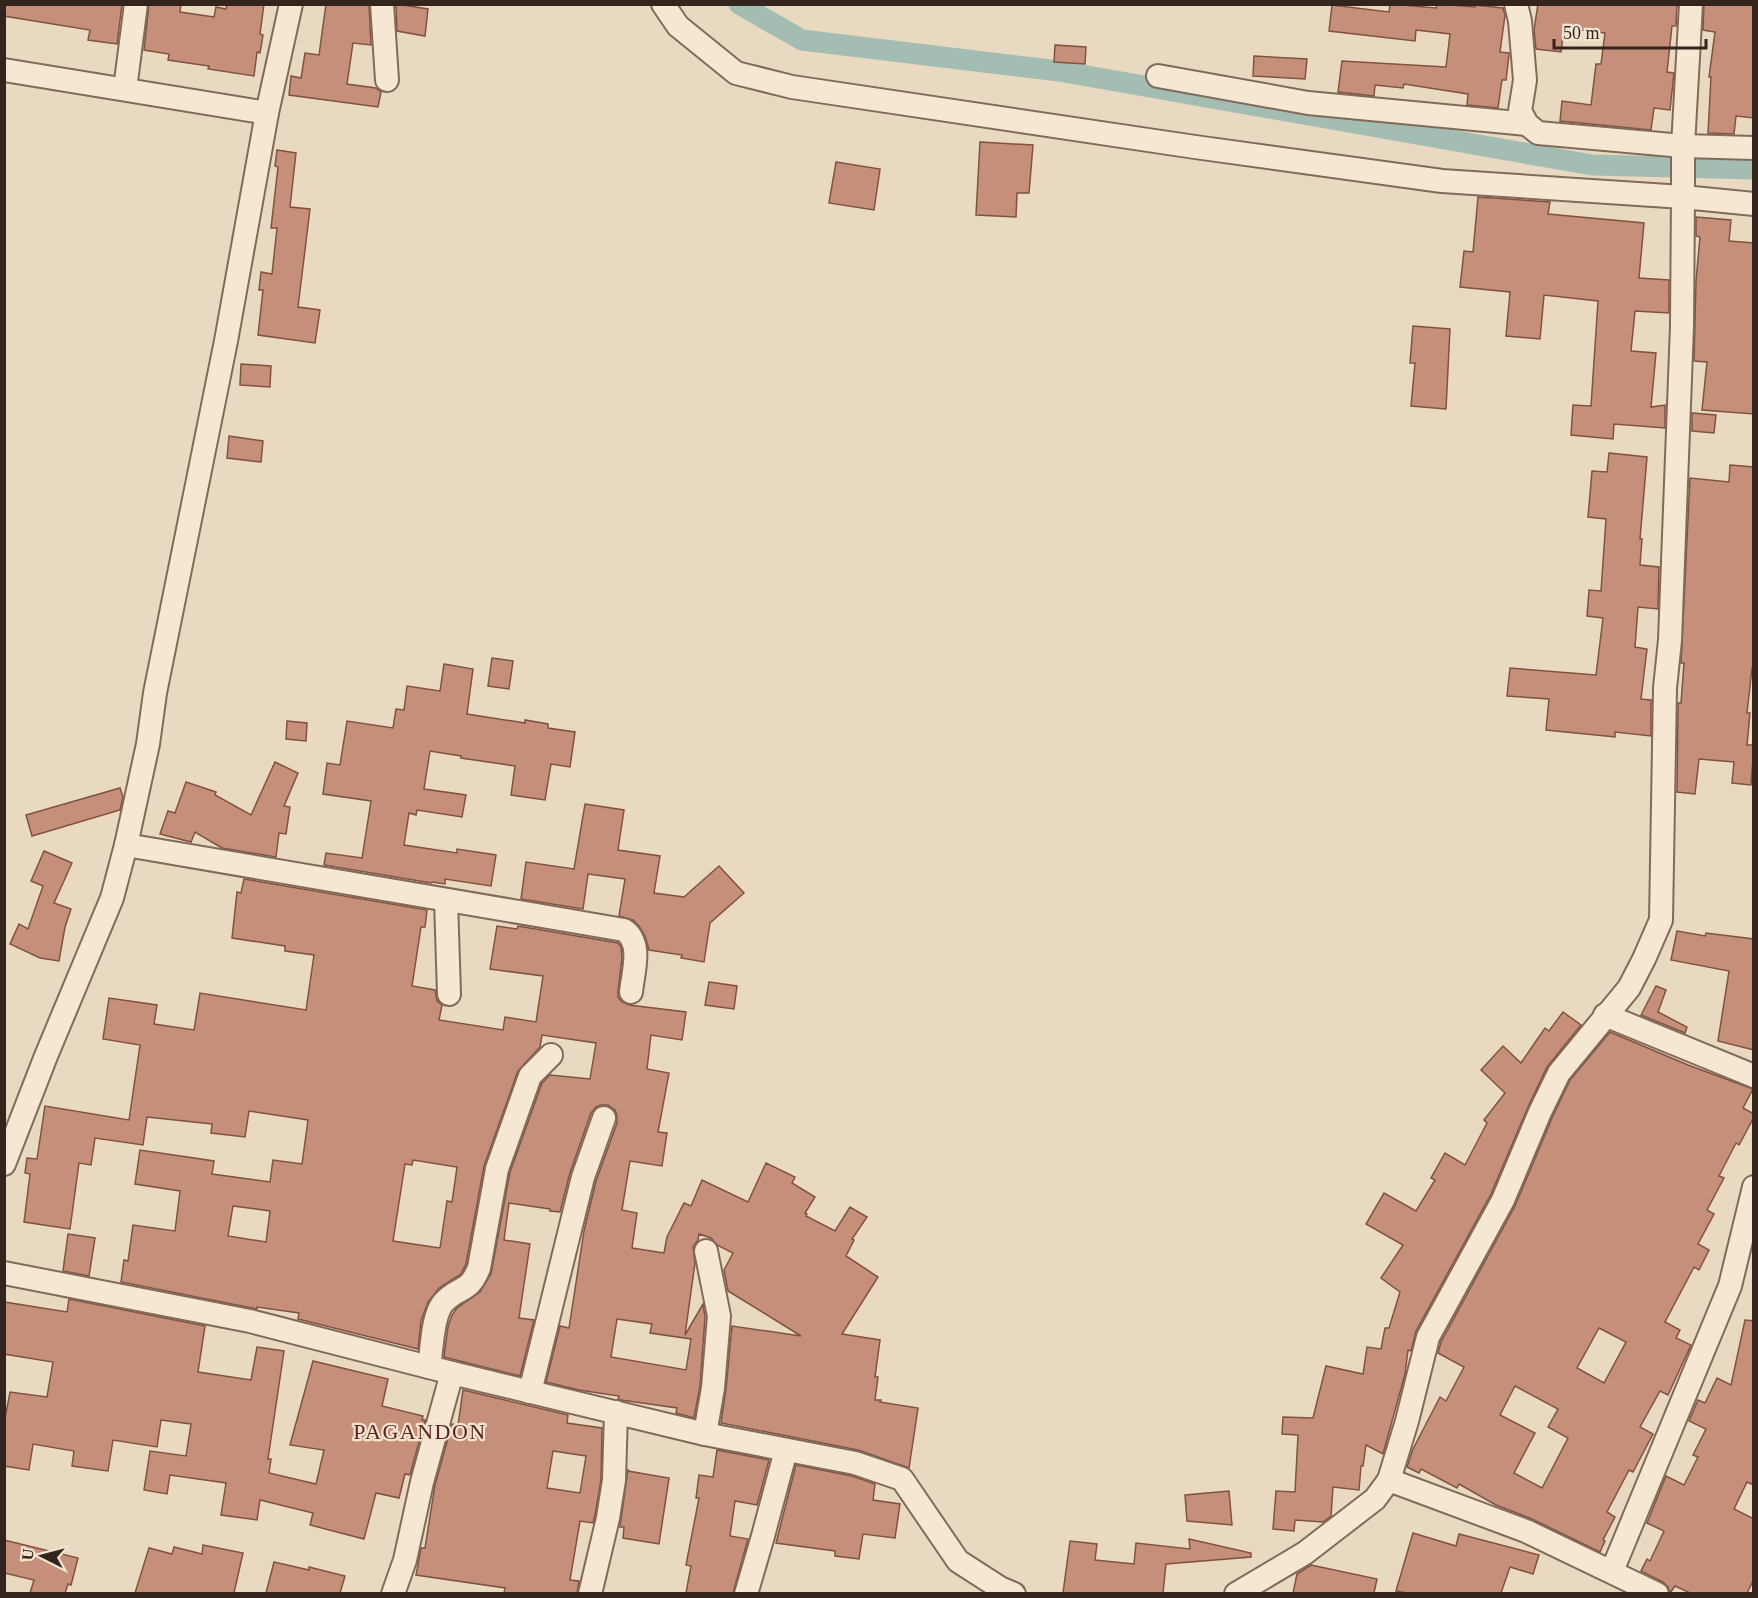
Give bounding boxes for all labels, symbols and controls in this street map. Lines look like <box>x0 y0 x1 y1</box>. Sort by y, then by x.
scale bar <box>1554 12 1706 50</box>
text: 50 m <box>1563 23 1600 43</box>
district label: PAGANDON <box>353 1419 487 1444</box>
north arrow <box>12 1526 72 1586</box>
text: U <box>19 1547 37 1561</box>

